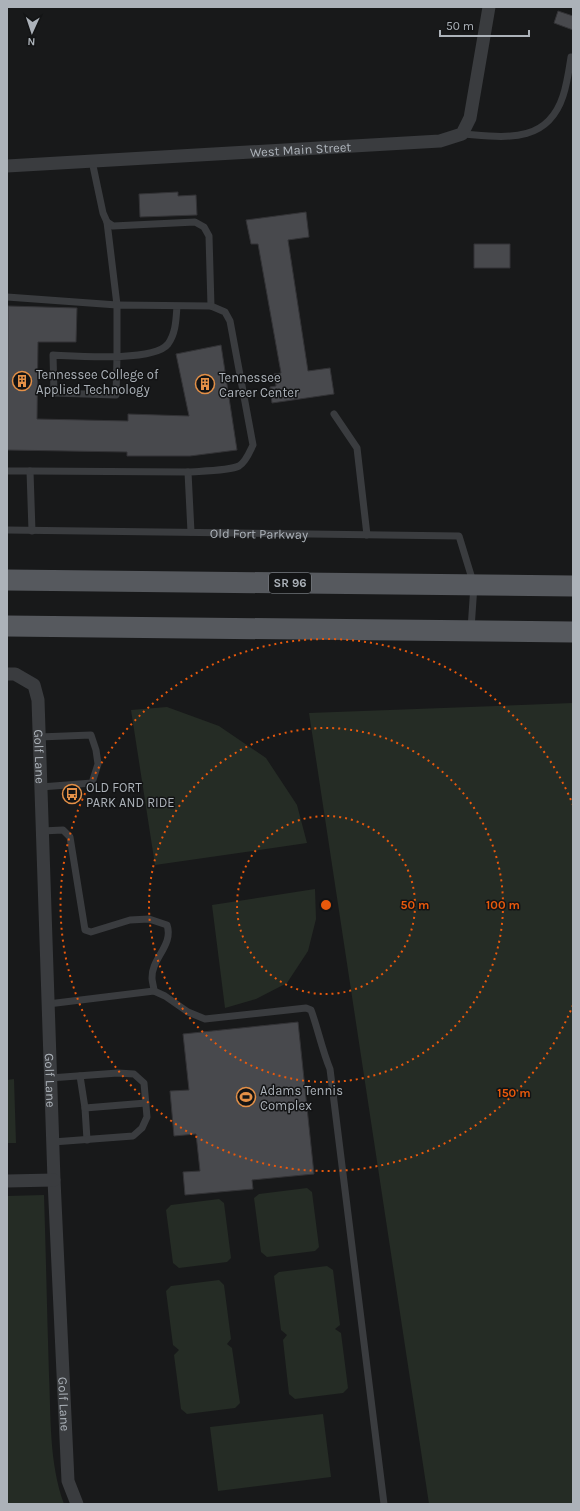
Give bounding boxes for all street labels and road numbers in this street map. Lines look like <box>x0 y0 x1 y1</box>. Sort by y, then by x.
street label: West Main Street <box>249 139 352 160</box>
street label: Old Fort Parkway <box>210 526 308 542</box>
road number: SR 96 <box>269 573 311 593</box>
street label: Golf Lane <box>31 729 48 784</box>
street label: Golf Lane <box>42 1053 59 1108</box>
street label: Golf Lane <box>55 1376 73 1432</box>

